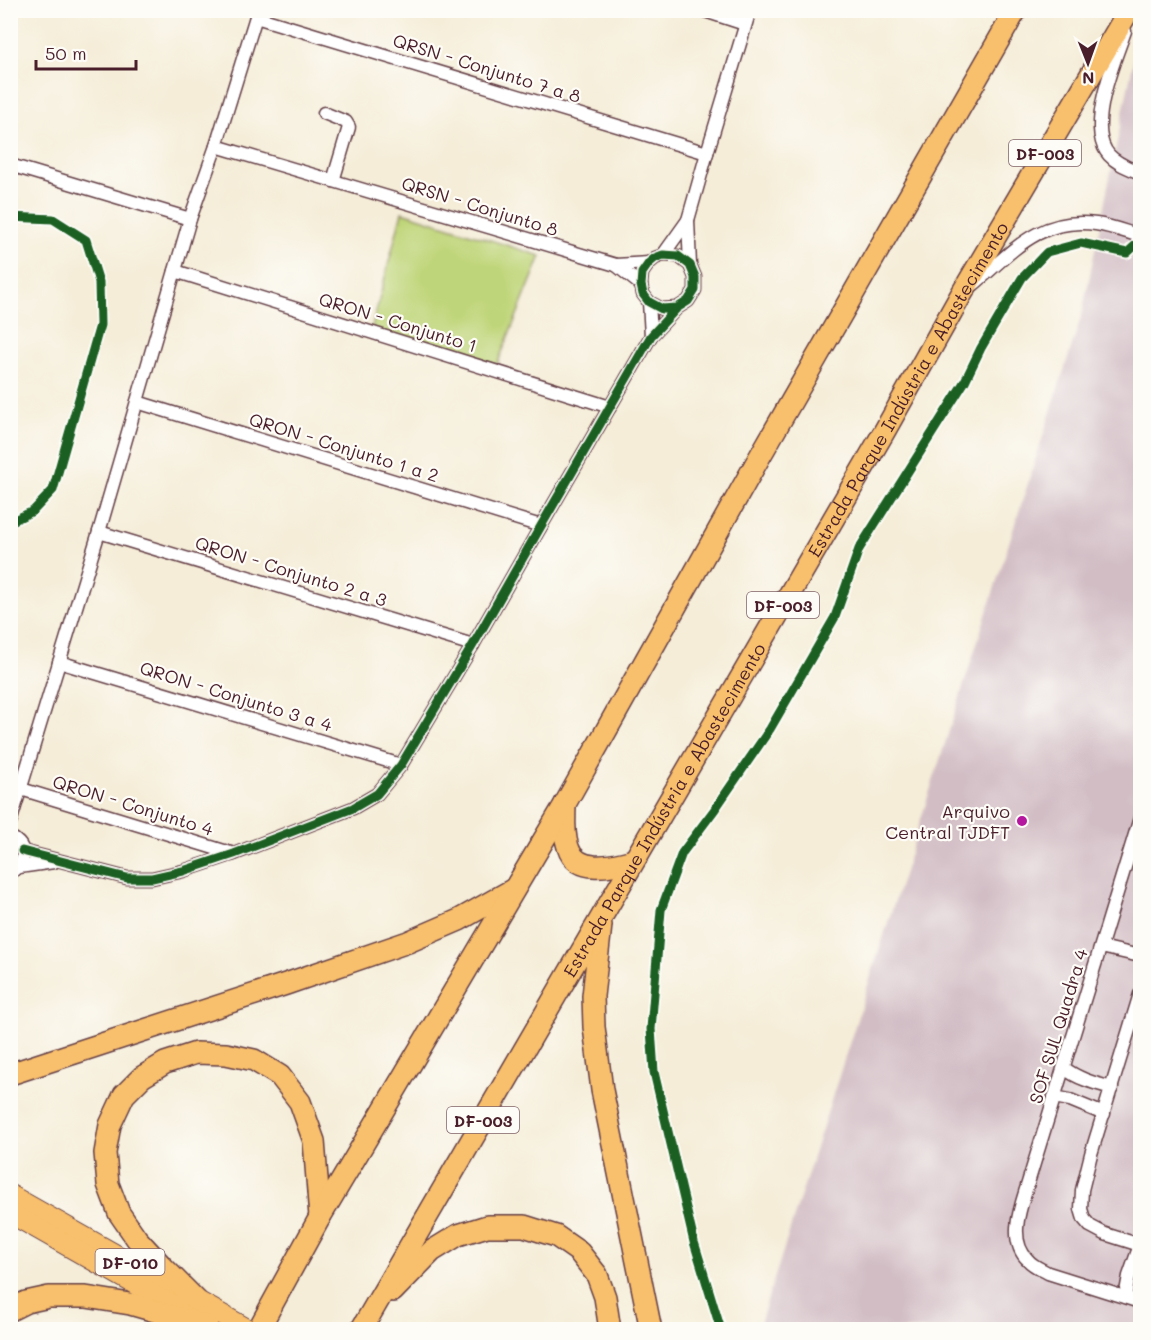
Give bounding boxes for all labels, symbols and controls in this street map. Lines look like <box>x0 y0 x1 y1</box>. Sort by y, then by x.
street label: QRSN - Conjunto 7 a 8 <box>390 28 584 108</box>
scale bar <box>36 33 136 71</box>
north arrow <box>1058 33 1118 93</box>
text: 50 m <box>45 41 87 65</box>
text: N <box>1082 68 1095 89</box>
road number: DF-003 <box>1009 140 1081 166</box>
street label: QRSN - Conjunto 8 <box>399 171 561 241</box>
street label: Estrada Parque Indústria e Abastecimento <box>802 217 1014 561</box>
street label: QRON - Conjunto 1 <box>316 287 480 357</box>
street label: QRON - Conjunto 1 a 2 <box>246 407 442 487</box>
street label: QRON - Conjunto 2 a 3 <box>192 530 390 612</box>
road number: DF-003 <box>747 592 819 618</box>
street label: Estrada Parque Indústria e Abastecimento <box>557 638 771 981</box>
street label: QRON - Conjunto 3 a 4 <box>137 655 335 737</box>
street label: QRON - Conjunto 4 <box>50 769 217 841</box>
place label: Arquivo Central TJDFT <box>885 799 1010 844</box>
marker: Arquivo Central TJDFT <box>1015 814 1029 828</box>
street label: SOF SUL Quadra 4 <box>1023 945 1093 1106</box>
road number: DF-003 <box>447 1107 519 1133</box>
road number: DF-010 <box>96 1249 164 1275</box>

